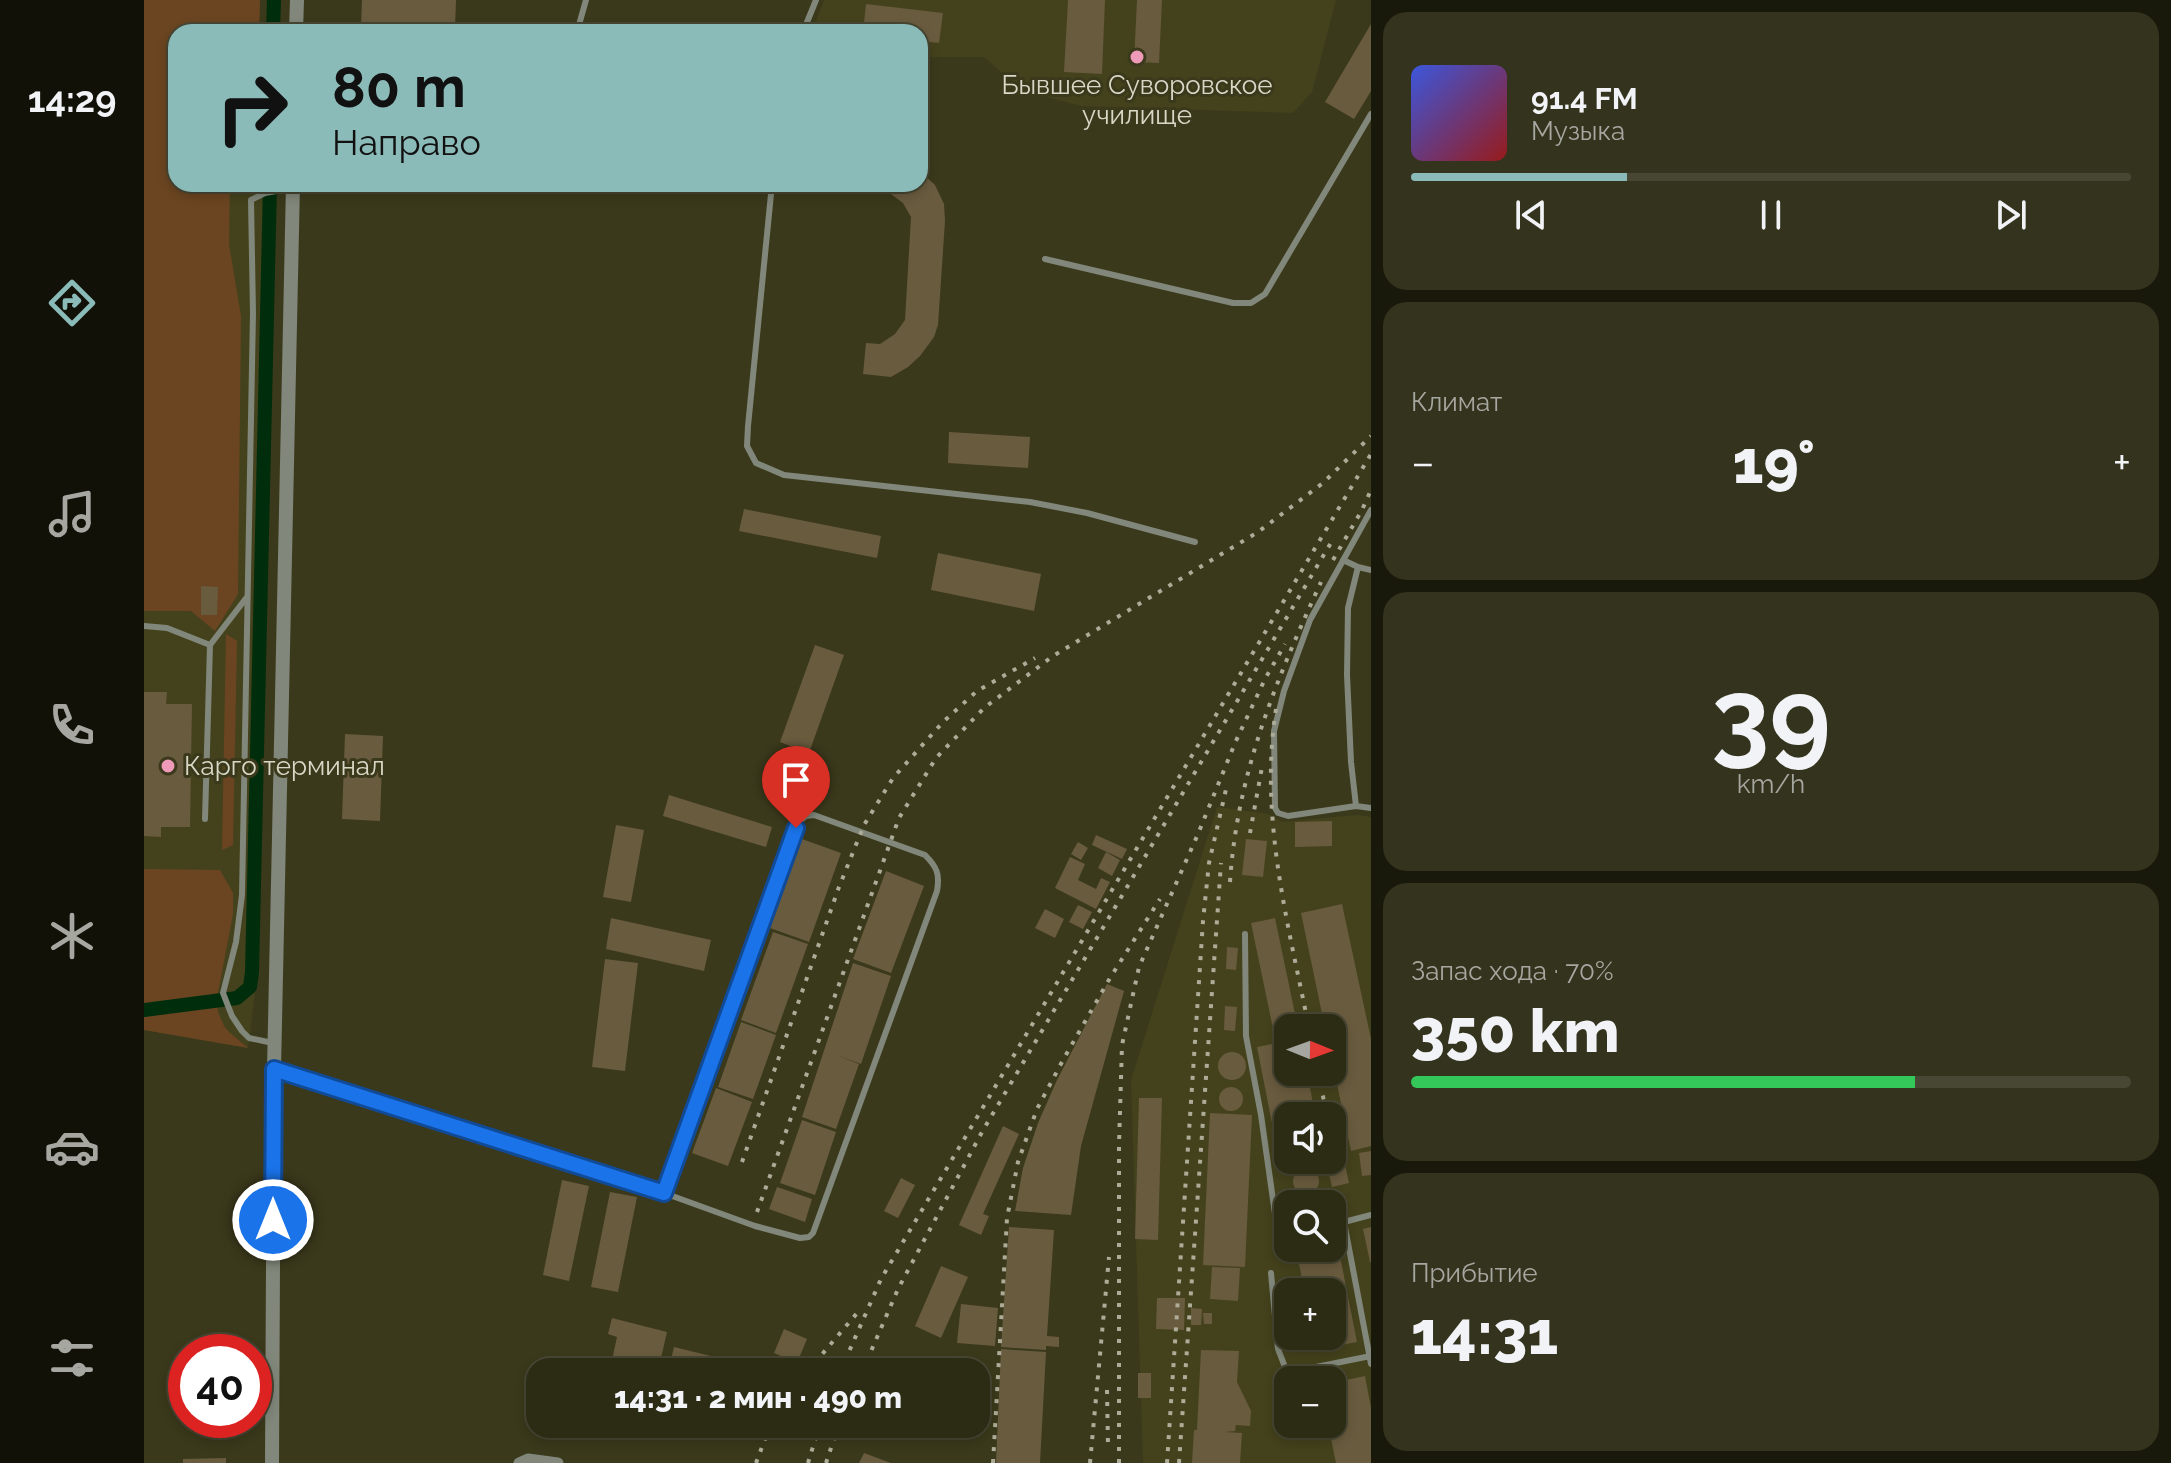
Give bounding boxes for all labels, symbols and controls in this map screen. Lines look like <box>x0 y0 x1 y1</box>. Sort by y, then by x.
marker: Бывшее Суворовское училище <box>1128 48 1146 66</box>
text: 80 m <box>332 54 466 120</box>
icon: right <box>200 56 304 160</box>
place label: Бывшее Суворовское училище <box>1002 70 1272 130</box>
text: 14:29 <box>28 78 116 120</box>
text: 91.4 FM <box>1531 81 1638 116</box>
text: Музыка <box>1531 116 1625 146</box>
text: Направо <box>332 121 481 163</box>
icon: previous <box>1509 193 1553 237</box>
icon: pause <box>1749 193 1793 237</box>
icon: next <box>1989 193 2033 237</box>
icon: directions <box>44 275 100 331</box>
text: Климат <box>1411 387 1502 417</box>
text: 19° <box>1733 427 1815 497</box>
text: − <box>1411 437 1435 488</box>
text: + <box>2113 437 2131 488</box>
icon: music <box>44 486 100 542</box>
text: 39 <box>1711 656 1831 778</box>
icon: phone <box>44 697 100 753</box>
pin <box>762 746 830 828</box>
place label: Карго терминал <box>184 751 385 781</box>
marker: Карго терминал <box>159 757 177 775</box>
icon: arrive <box>774 758 818 802</box>
text: km/h <box>1737 769 1805 799</box>
icon: climate <box>44 908 100 964</box>
text: Запас хода · 70% <box>1411 956 1613 986</box>
text: 350 km <box>1411 996 1620 1066</box>
north arrow <box>1274 1014 1346 1086</box>
map controls <box>1274 1014 1346 1438</box>
button: sound <box>1274 1102 1346 1174</box>
icon: car <box>44 1119 100 1175</box>
position arrow <box>231 1178 315 1262</box>
button: search <box>1274 1190 1346 1262</box>
text: Прибытие <box>1411 1258 1538 1288</box>
button: + <box>1274 1278 1346 1350</box>
text: 14:31 <box>1411 1298 1558 1368</box>
icon: filters <box>44 1330 100 1386</box>
speed limit sign: 40 <box>168 1334 272 1438</box>
button: − <box>1274 1366 1346 1438</box>
text: 14:31 · 2 мин · 490 m <box>614 1380 902 1415</box>

